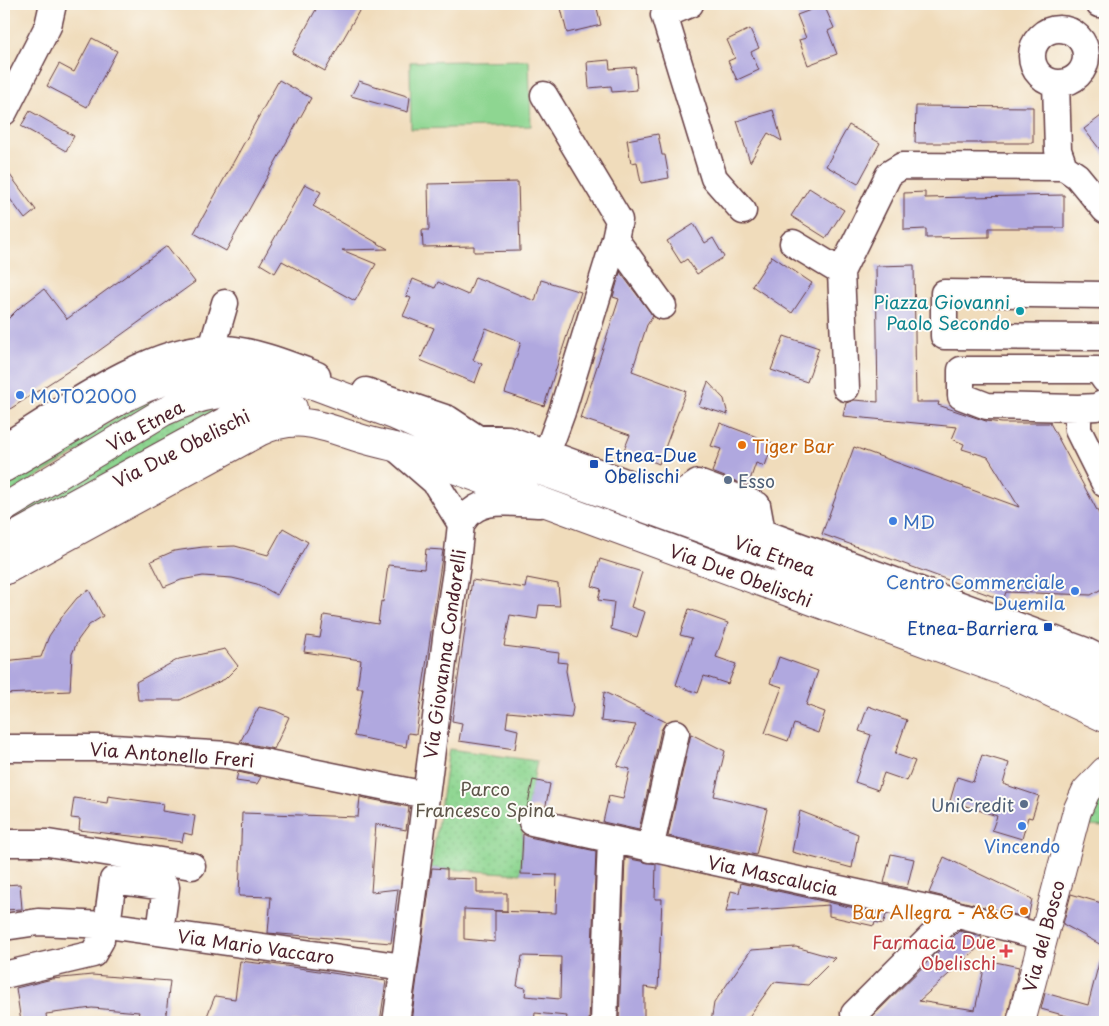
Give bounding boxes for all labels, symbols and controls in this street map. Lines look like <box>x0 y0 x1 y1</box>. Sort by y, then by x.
place label: Piazza Giovanni Paolo Secondo <box>873 288 1010 336</box>
marker: Piazza Giovanni Paolo Secondo <box>1014 305 1026 317</box>
place label: MOTO2000 <box>30 382 137 409</box>
marker: MOTO2000 <box>14 389 26 401</box>
street label: Via Etnea <box>101 392 189 457</box>
street label: Via Due Obelischi <box>108 402 254 494</box>
place label: Tiger Bar <box>752 432 835 459</box>
marker: Tiger Bar <box>736 439 748 451</box>
place label: Etnea-Due Obelischi <box>604 441 697 489</box>
marker: Etnea-Due Obelischi <box>588 458 600 470</box>
place label: Esso <box>738 467 775 494</box>
marker: Esso <box>722 474 734 486</box>
place label: MD <box>903 508 935 535</box>
marker: MD <box>887 515 899 527</box>
street label: Via Etnea <box>731 528 820 582</box>
street label: Via Due Obelischi <box>666 537 816 613</box>
street label: Via Giovanna Condorelli <box>416 547 472 761</box>
place label: Centro Commerciale Duemila <box>886 568 1066 616</box>
marker: Centro Commerciale Duemila <box>1069 585 1081 597</box>
place label: Etnea-Barriera <box>907 614 1038 641</box>
marker: Etnea-Barriera <box>1042 621 1054 633</box>
street label: Via Antonello Freri <box>89 735 255 773</box>
park label: Parco Francesco Spina <box>415 775 556 823</box>
place label: UniCredit <box>931 791 1014 818</box>
marker: UniCredit <box>1018 798 1030 810</box>
marker: Vincendo <box>1016 820 1028 832</box>
place label: Vincendo <box>984 832 1060 859</box>
street label: Via Mascalucia <box>705 848 841 902</box>
street label: Via del Bosco <box>1015 877 1071 995</box>
place label: Bar Allegra - A&G <box>852 898 1014 925</box>
marker: Bar Allegra - A&G <box>1018 905 1030 917</box>
street label: Via Mario Vaccaro <box>176 922 336 970</box>
place label: Farmacia Due Obelischi <box>872 928 996 976</box>
marker: Farmacia Due Obelischi <box>1000 945 1012 957</box>

